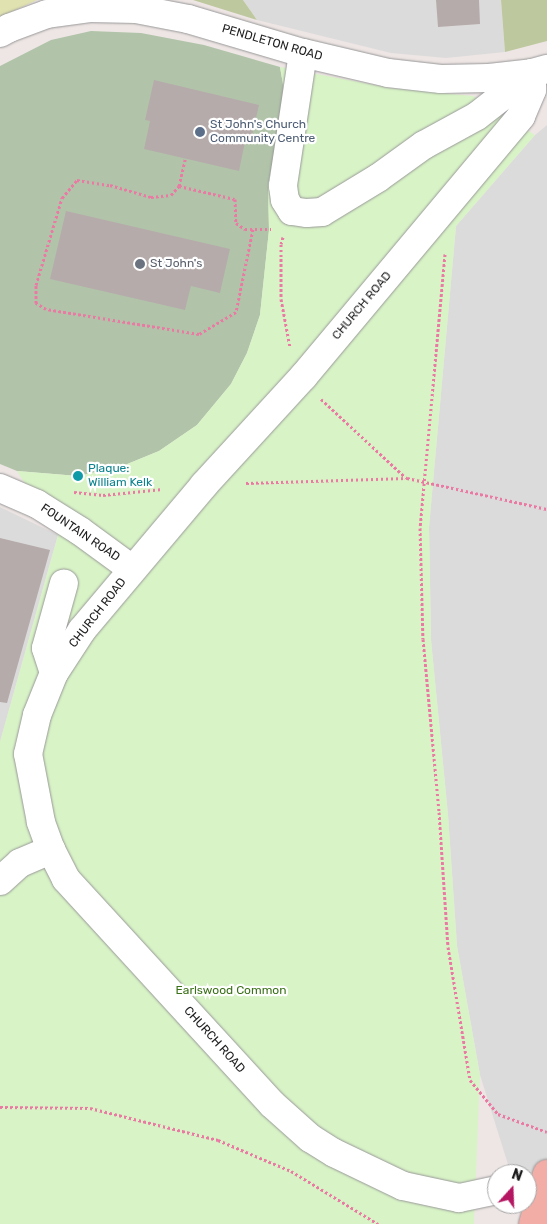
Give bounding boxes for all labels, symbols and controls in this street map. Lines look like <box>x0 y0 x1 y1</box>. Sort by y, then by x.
street label: PENDLETON ROAD <box>220 22 324 64</box>
place label: St John's Church Community Centre <box>210 118 316 146</box>
marker: St John's Church Community Centre <box>194 126 206 138</box>
place label: St John's <box>150 257 202 271</box>
marker: St John's <box>134 258 146 270</box>
street label: CHURCH ROAD <box>329 269 395 343</box>
place label: Plaque: William Kelk <box>88 462 152 490</box>
marker: Plaque: William Kelk <box>72 470 84 482</box>
street label: FOUNTAIN ROAD <box>38 501 122 565</box>
street label: CHURCH ROAD <box>66 575 130 651</box>
park label: Earlswood Common <box>175 984 287 998</box>
street label: CHURCH ROAD <box>180 1004 248 1076</box>
north arrow <box>487 1164 537 1214</box>
text: N <box>509 1166 525 1185</box>

